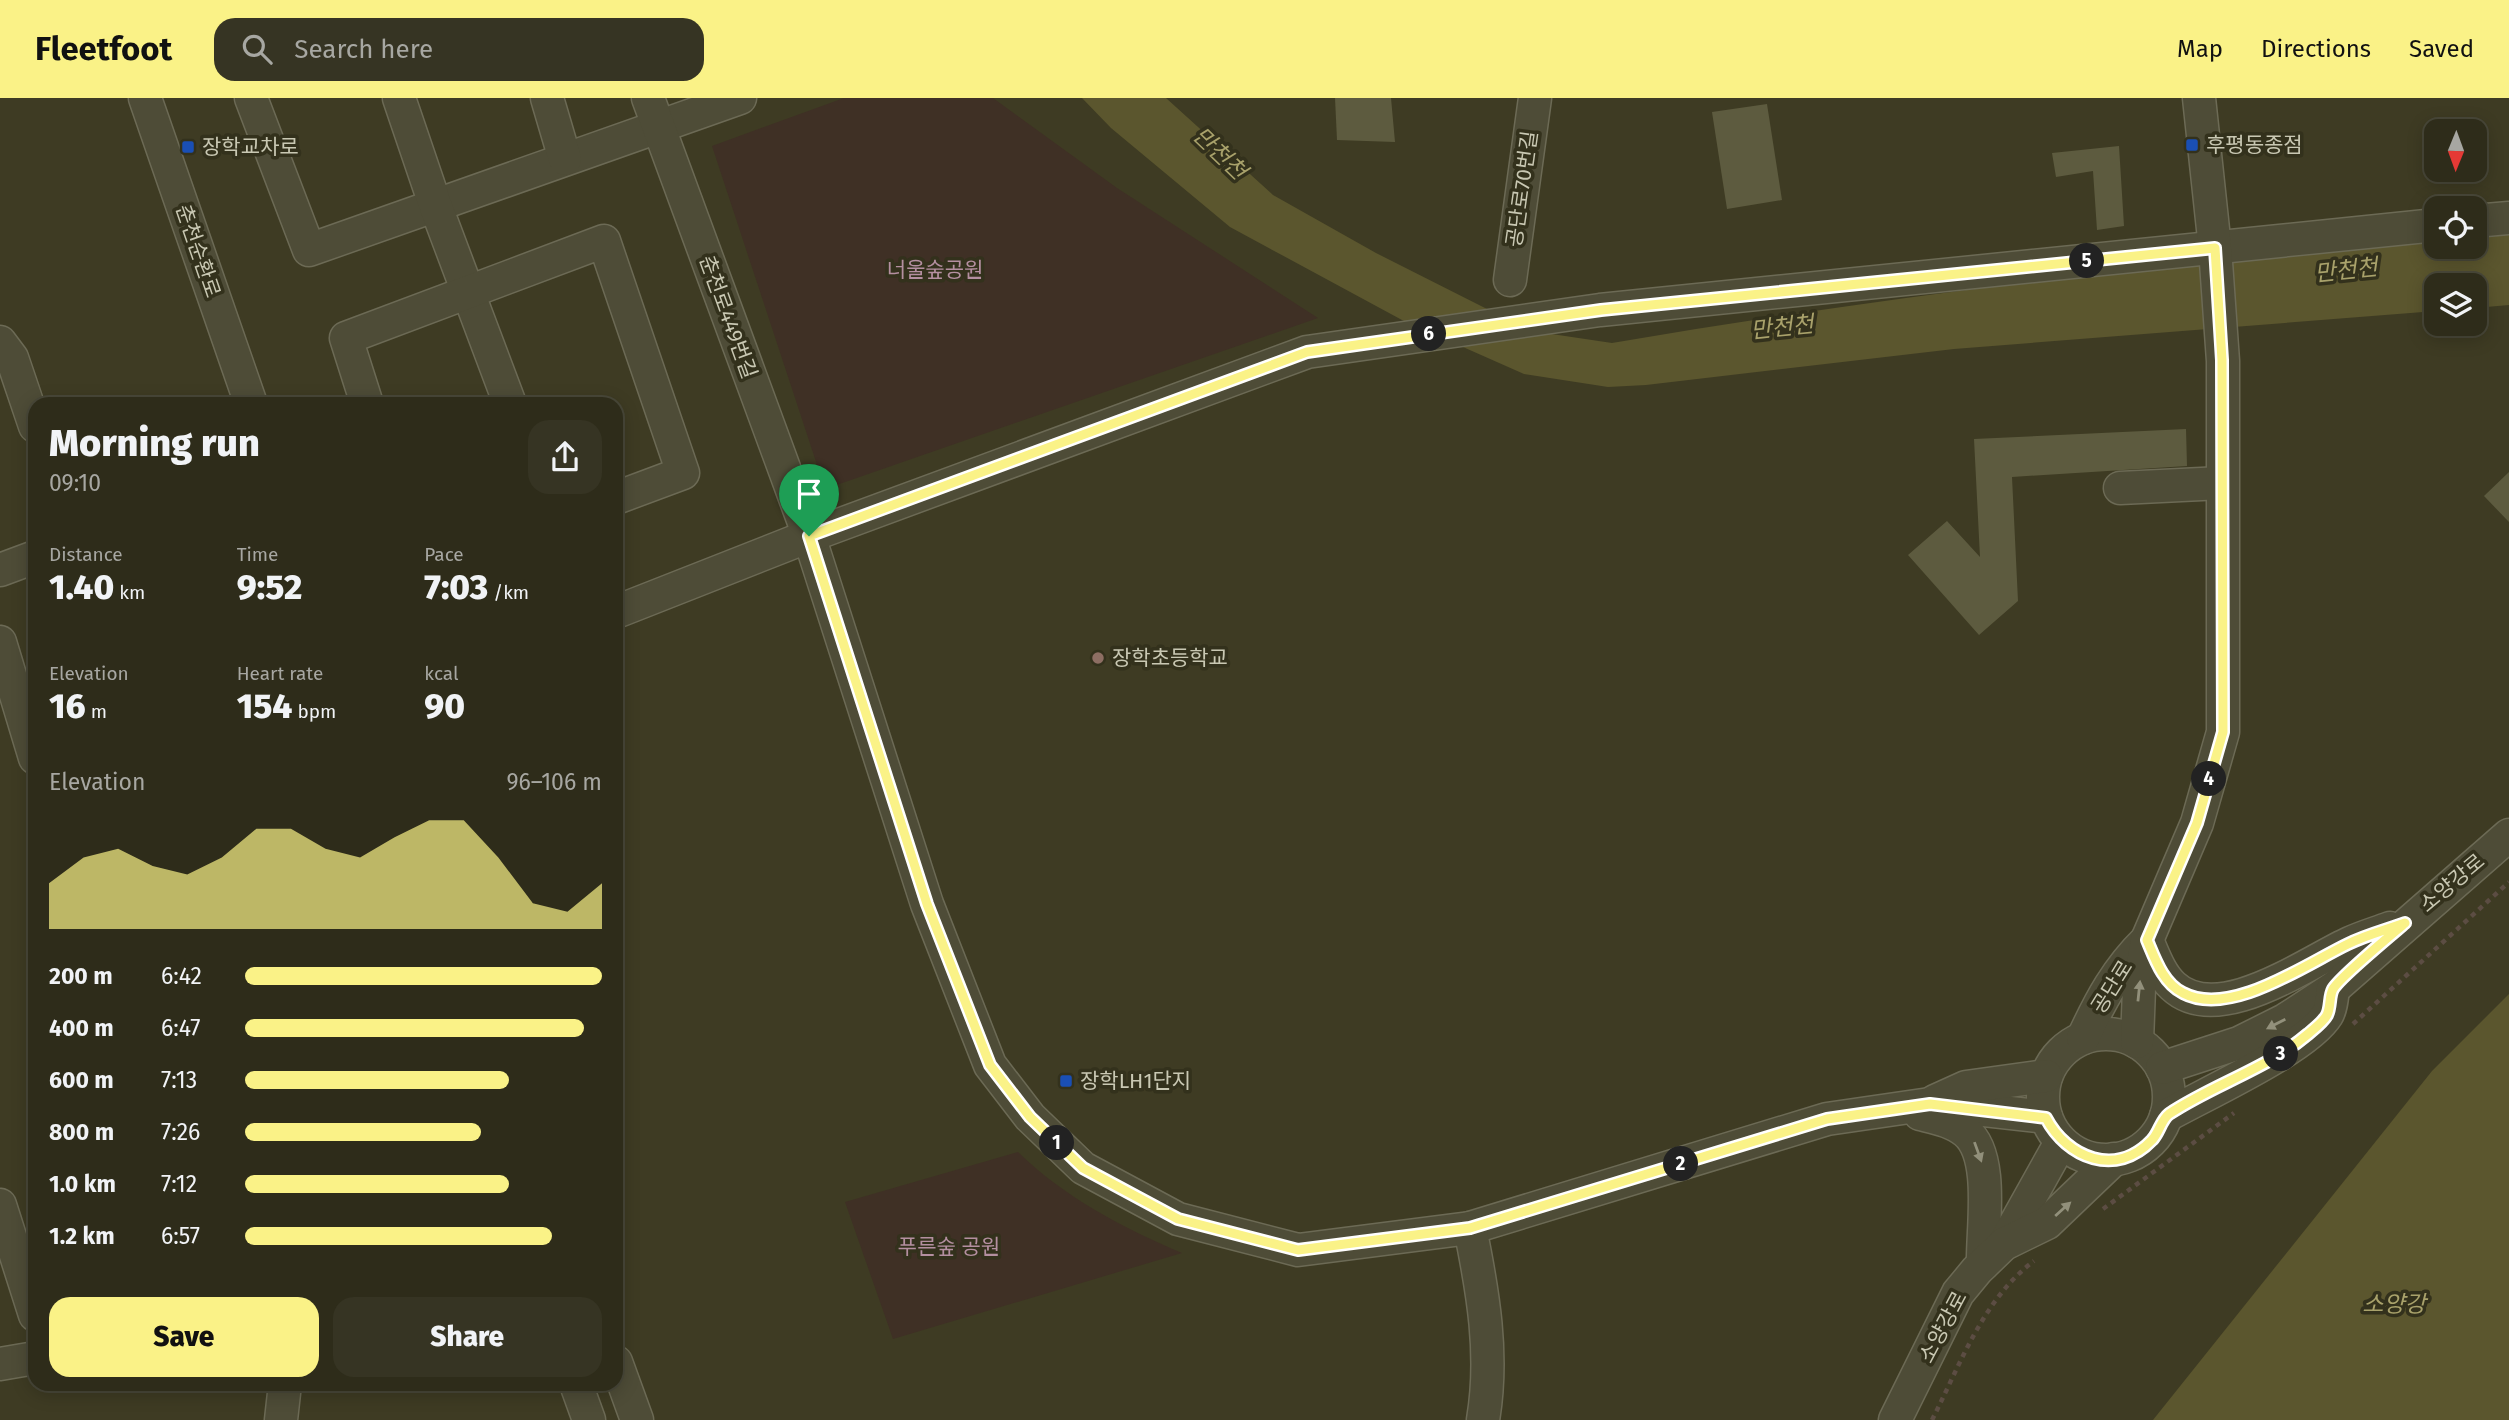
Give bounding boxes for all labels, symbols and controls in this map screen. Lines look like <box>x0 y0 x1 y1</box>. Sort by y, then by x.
search box <box>214 18 704 81</box>
text: Fleetfoot <box>35 29 172 69</box>
icon: search <box>238 30 276 68</box>
text: Search here <box>294 34 433 65</box>
text: Map <box>2177 35 2223 63</box>
text: Directions <box>2261 35 2371 63</box>
text: Saved <box>2409 35 2474 63</box>
north arrow <box>2424 119 2487 182</box>
map controls <box>2424 119 2487 336</box>
water label: 만천천 <box>1187 121 1255 187</box>
street label: 공단로70번길 <box>1501 129 1543 249</box>
place label: 후평동종점 <box>2206 132 2303 158</box>
place label: 장학교차로 <box>202 134 299 160</box>
marker: 후평동종점 <box>2184 137 2200 153</box>
marker: 장학교차로 <box>180 139 196 155</box>
button: locate <box>2424 196 2487 259</box>
street label: 춘천순환로 <box>170 201 226 301</box>
pin: 5 <box>2070 244 2104 278</box>
text: 5 <box>2081 249 2092 272</box>
street label: 춘천로449번길 <box>694 252 762 382</box>
water label: 만천천 <box>2313 252 2382 287</box>
park label: 너울숲공원 <box>887 257 983 283</box>
button: layers <box>2424 273 2487 336</box>
water label: 만천천 <box>1749 309 1818 344</box>
pin: 6 <box>1412 316 1446 352</box>
text: 6 <box>1423 322 1434 345</box>
text: Morning run <box>49 420 260 466</box>
button: share <box>528 420 602 494</box>
pin <box>779 464 839 536</box>
text: 09:10 <box>49 469 101 497</box>
icon: arrive <box>790 475 828 513</box>
text: Distance <box>49 543 123 566</box>
text: Time <box>237 543 278 566</box>
text: Pace <box>424 543 464 566</box>
text: 1.40 <box>49 566 114 608</box>
text: 9:52 <box>237 566 302 608</box>
text: 7:03 <box>424 566 488 608</box>
text: km <box>114 581 145 604</box>
text: /km <box>488 581 529 604</box>
place label: 장학초등학교 <box>1112 645 1228 671</box>
marker: 장학초등학교 <box>1090 650 1106 666</box>
text: Elevation <box>49 662 129 685</box>
text: Heart rate <box>237 662 323 685</box>
text: kcal <box>424 662 459 685</box>
text: 16 <box>49 685 86 727</box>
text: 154 <box>237 685 292 727</box>
text: 90 <box>424 685 465 727</box>
text: m <box>86 700 107 723</box>
text: bpm <box>292 700 336 723</box>
pin: 4 <box>2192 762 2226 796</box>
text: 4 <box>2203 767 2214 790</box>
text: Elevation <box>49 768 145 796</box>
text: 96–106 m <box>506 768 602 796</box>
street label: 소양강로 <box>2414 848 2490 918</box>
street label: 공단로 <box>2086 956 2138 1018</box>
text: 200 m <box>49 962 113 990</box>
text: 6:42 <box>161 962 202 990</box>
one-way arrow <box>2134 980 2145 1002</box>
text: 400 m <box>49 1014 114 1042</box>
text: 6:47 <box>161 1014 201 1042</box>
one-way arrow <box>2266 1018 2286 1030</box>
pin: 3 <box>2264 1037 2298 1072</box>
text: 3 <box>2276 1042 2285 1065</box>
text: 600 m <box>49 1066 114 1094</box>
text: 7:13 <box>161 1066 197 1094</box>
place label: 장학LH1단지 <box>1080 1068 1191 1094</box>
marker: 장학LH1단지 <box>1058 1073 1074 1089</box>
text: 800 m <box>49 1118 114 1146</box>
text: 7:26 <box>161 1118 200 1146</box>
pin: 1 <box>1040 1126 1074 1160</box>
text: 1 <box>1052 1131 1061 1154</box>
one-way arrow <box>1973 1142 1984 1163</box>
pin: 2 <box>1664 1146 1698 1182</box>
text: 2 <box>1676 1152 1685 1175</box>
text: 1.0 km <box>49 1170 116 1198</box>
text: 7:12 <box>161 1170 197 1198</box>
one-way arrow <box>2054 1202 2071 1217</box>
text: 1.2 km <box>49 1222 115 1250</box>
text: 6:57 <box>161 1222 200 1250</box>
park label: 푸른숲 공원 <box>898 1234 1000 1260</box>
street label: 소양강로 <box>1913 1287 1973 1367</box>
water label: 소양강 <box>2362 1290 2429 1318</box>
button: Save <box>49 1297 319 1377</box>
button: Share <box>333 1297 602 1377</box>

